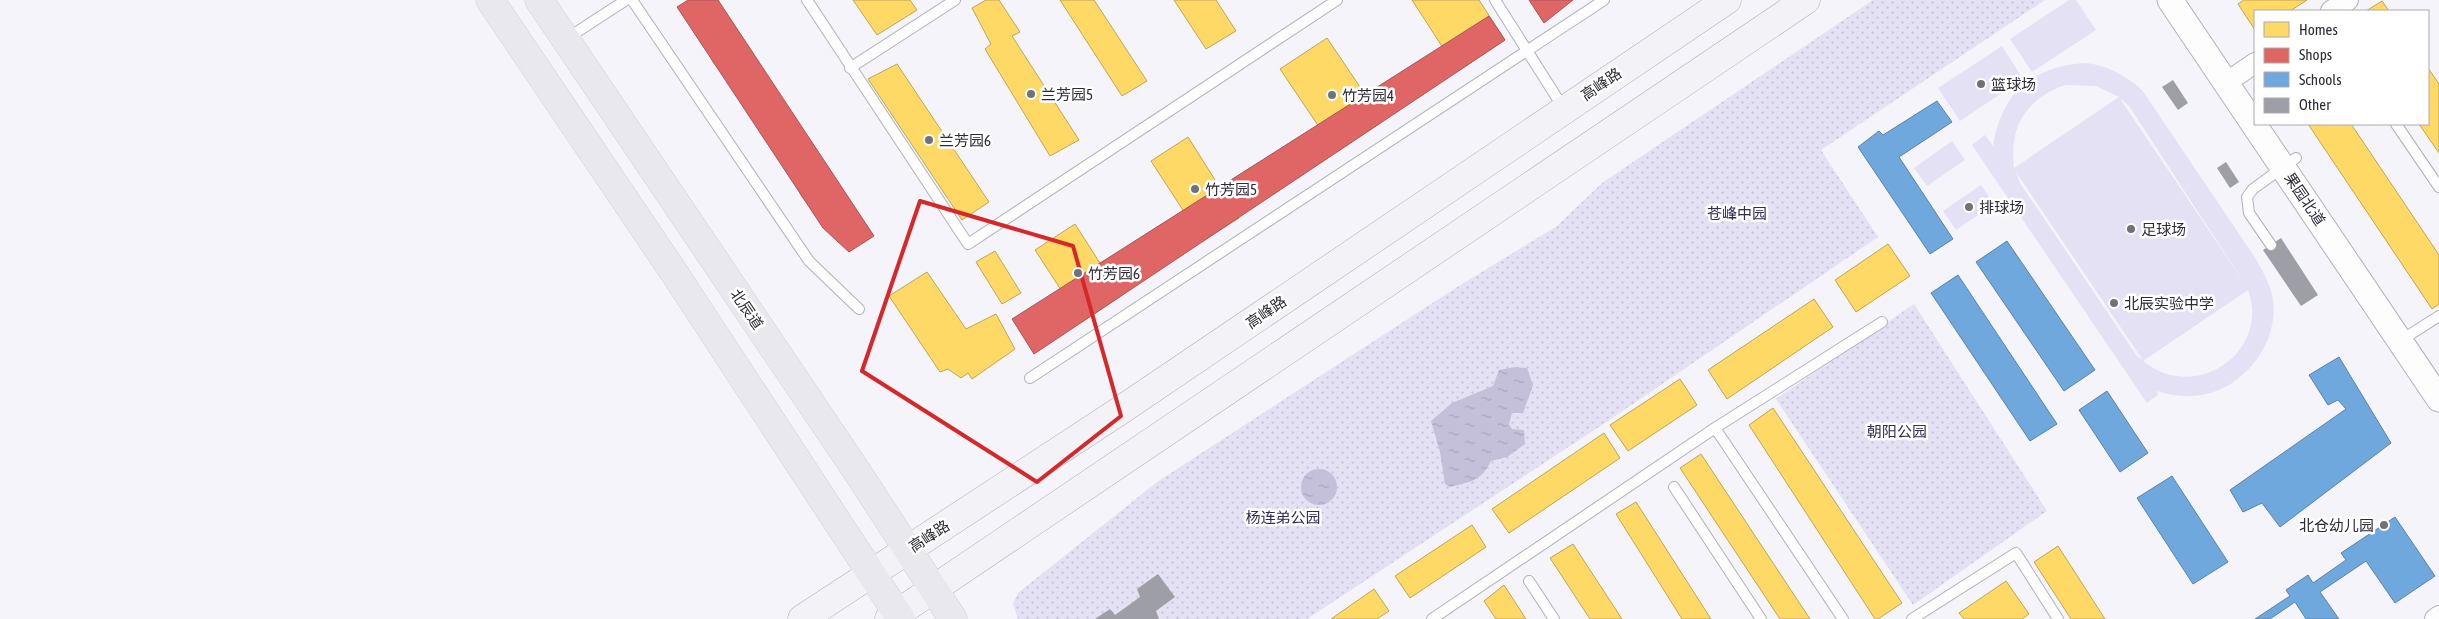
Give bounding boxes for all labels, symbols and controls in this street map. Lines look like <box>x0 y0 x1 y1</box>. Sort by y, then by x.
legend <box>2254 10 2429 125</box>
text: Homes <box>2299 21 2338 38</box>
text: Shops <box>2299 46 2332 63</box>
street label: 高峰路 <box>1578 64 1624 104</box>
text: Schools <box>2299 71 2342 88</box>
place label: 篮球场 <box>1991 76 2036 93</box>
marker: 篮球场 <box>1975 78 1987 90</box>
place label: 兰芳园5 <box>1041 86 1093 103</box>
place label: 竹芳园4 <box>1342 87 1394 104</box>
marker: 兰芳园5 <box>1025 88 1037 100</box>
marker: 竹芳园4 <box>1326 89 1338 101</box>
text: Other <box>2299 96 2331 113</box>
place label: 兰芳园6 <box>939 132 991 149</box>
marker: 兰芳园6 <box>923 134 935 146</box>
street label: 果园北道 <box>2281 169 2329 229</box>
place label: 竹芳园5 <box>1205 181 1257 198</box>
marker: 竹芳园5 <box>1189 183 1201 195</box>
place label: 排球场 <box>1979 199 2024 216</box>
marker: 排球场 <box>1963 201 1975 213</box>
park label: 苍峰中园 <box>1707 205 1767 222</box>
place label: 足球场 <box>2141 221 2186 238</box>
marker: 足球场 <box>2125 223 2137 235</box>
place label: 竹芳园6 <box>1088 265 1140 282</box>
marker: 竹芳园6 <box>1072 267 1084 279</box>
street label: 北辰道 <box>727 286 767 332</box>
street label: 高峰路 <box>1243 292 1289 332</box>
place label: 北辰实验中学 <box>2124 295 2214 312</box>
marker: 北辰实验中学 <box>2108 297 2120 309</box>
park label: 朝阳公园 <box>1867 423 1927 440</box>
park label: 杨连弟公园 <box>1245 509 1321 526</box>
street label: 高峰路 <box>905 517 953 555</box>
place label: 北仓幼儿园 <box>2299 517 2374 534</box>
marker: 北仓幼儿园 <box>2378 519 2390 531</box>

